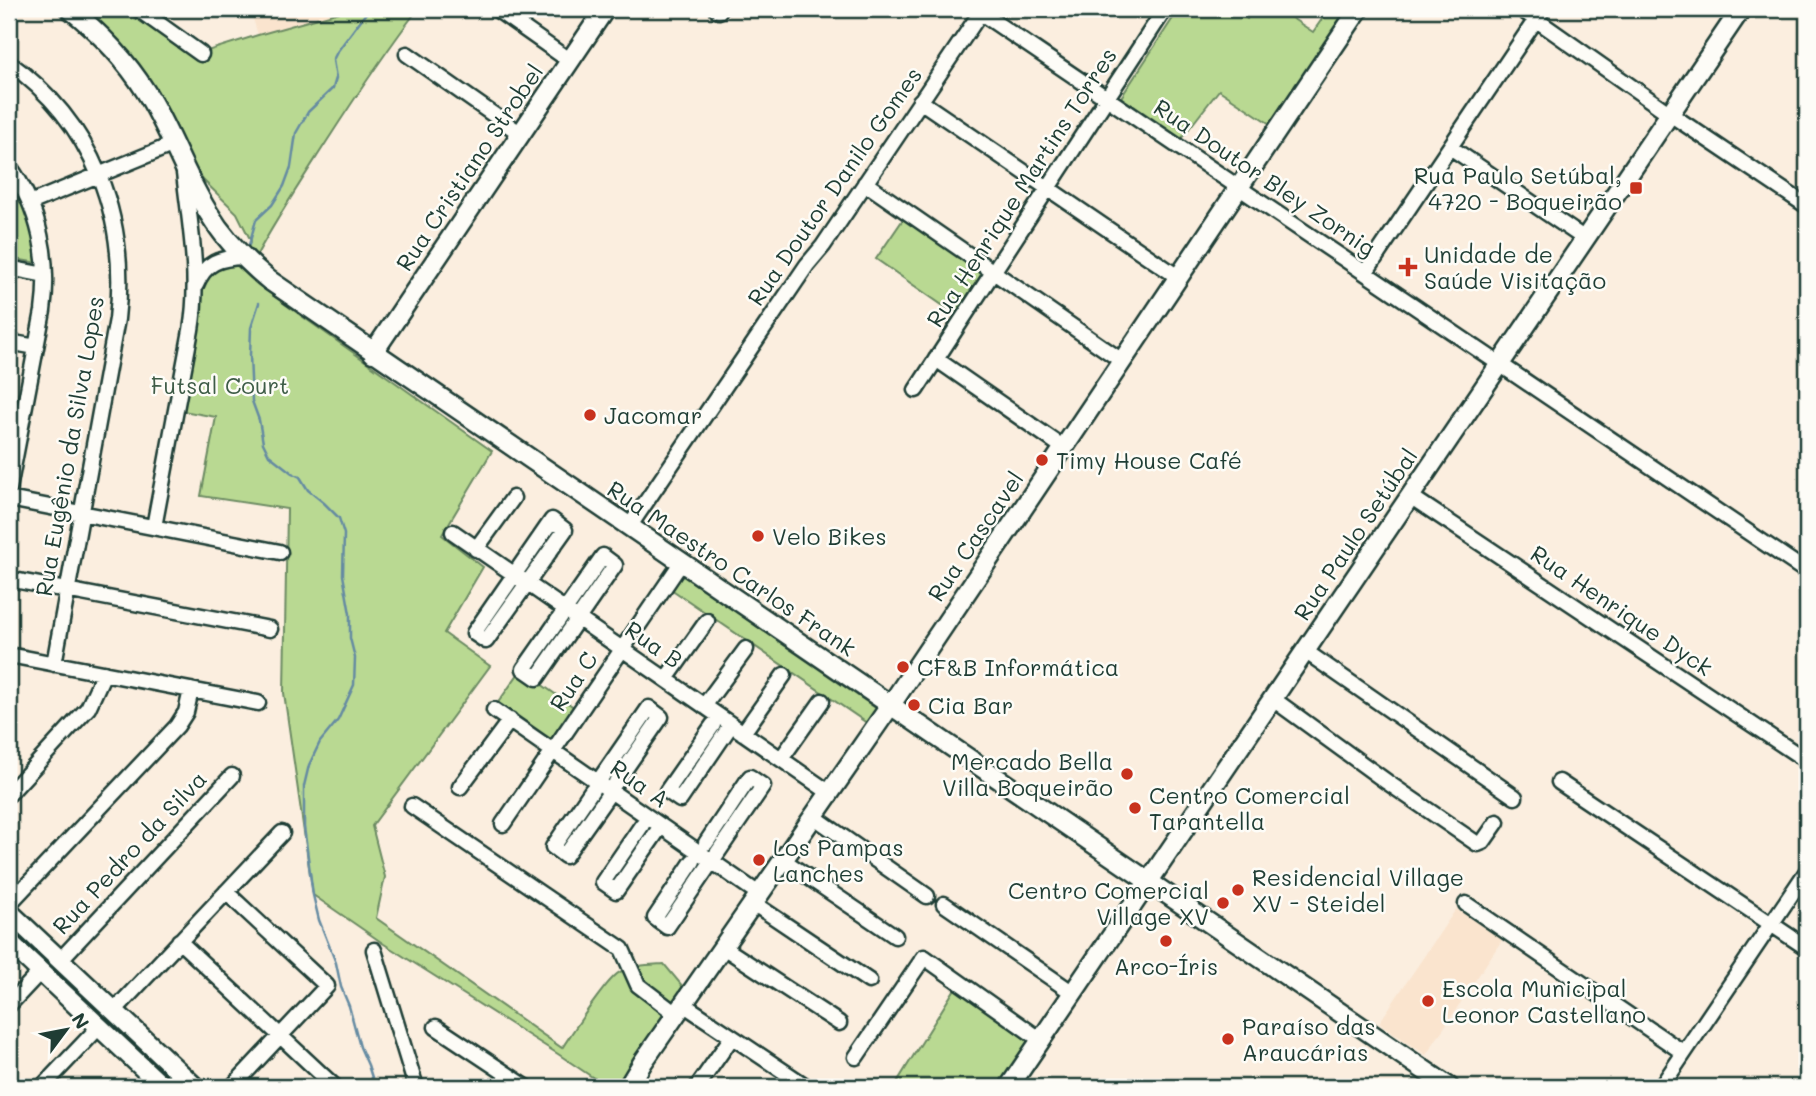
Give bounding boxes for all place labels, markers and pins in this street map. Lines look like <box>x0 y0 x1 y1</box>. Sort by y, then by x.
place label: Rua Paulo Setúbal, 4720 - Boqueirão <box>1414 160 1622 216</box>
marker: Rua Paulo Setúbal, 4720 - Boqueirão <box>1628 180 1644 196</box>
place label: Unidade de Saúde Visitação <box>1424 239 1606 295</box>
marker: Unidade de Saúde Visitação <box>1398 257 1418 277</box>
place label: Jacomar <box>604 400 702 430</box>
marker: Jacomar <box>582 407 598 423</box>
place label: Timy House Café <box>1056 445 1242 475</box>
marker: Timy House Café <box>1034 452 1050 468</box>
place label: Velo Bikes <box>772 521 887 551</box>
marker: Velo Bikes <box>750 528 766 544</box>
place label: CF&B Informática <box>917 652 1119 682</box>
marker: CF&B Informática <box>895 659 911 675</box>
place label: Cia Bar <box>928 690 1013 720</box>
marker: Cia Bar <box>906 697 922 713</box>
place label: Mercado Bella Villa Boqueirão <box>942 746 1113 802</box>
marker: Mercado Bella Villa Boqueirão <box>1119 766 1135 782</box>
place label: Centro Comercial Tarantella <box>1149 780 1350 836</box>
marker: Centro Comercial Tarantella <box>1127 800 1143 816</box>
place label: Los Pampas Lanches <box>773 832 904 888</box>
marker: Los Pampas Lanches <box>751 852 767 868</box>
place label: Residencial Village XV - Steidel <box>1252 862 1464 918</box>
place label: Centro Comercial Village XV <box>1008 875 1209 931</box>
marker: Residencial Village XV - Steidel <box>1230 882 1246 898</box>
marker: Centro Comercial Village XV <box>1215 895 1231 911</box>
marker: Arco-Íris <box>1158 933 1174 949</box>
place label: Arco-Íris <box>1114 951 1218 981</box>
place label: Escola Municipal Leonor Castellano <box>1442 973 1646 1029</box>
marker: Escola Municipal Leonor Castellano <box>1420 993 1436 1009</box>
place label: Paraíso das Araucárias <box>1242 1011 1376 1067</box>
marker: Paraíso das Araucárias <box>1220 1031 1236 1047</box>

